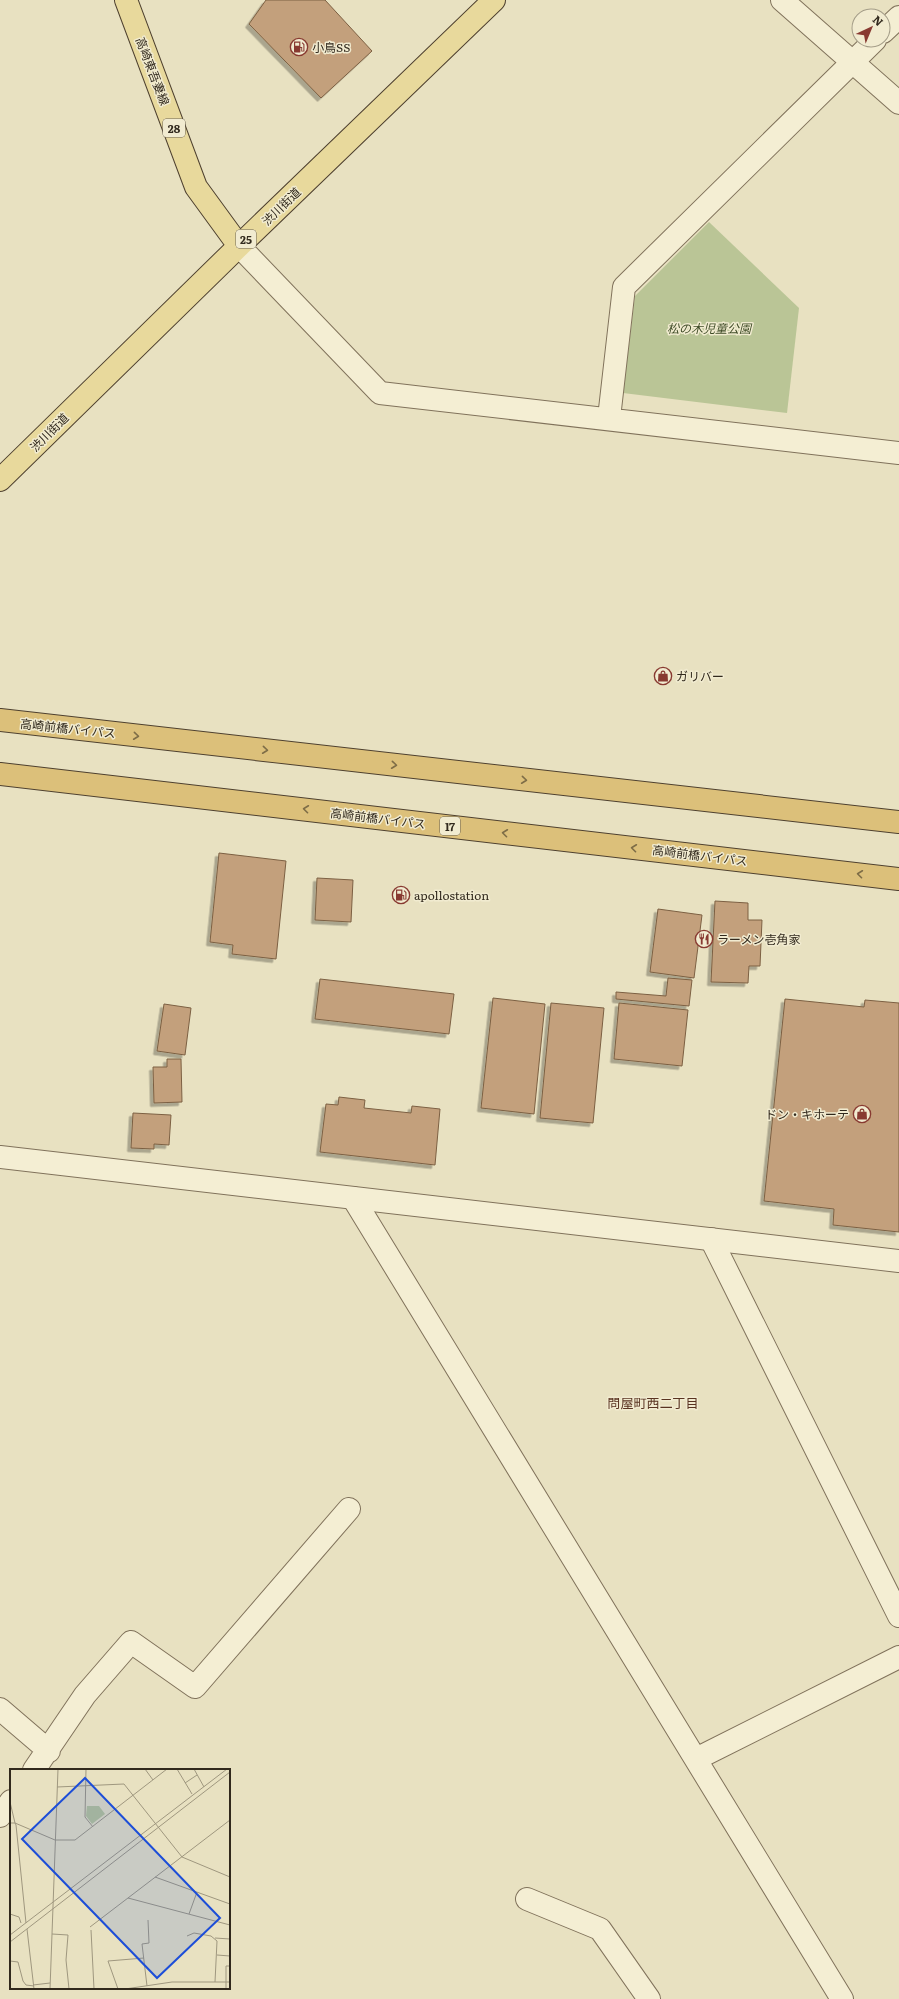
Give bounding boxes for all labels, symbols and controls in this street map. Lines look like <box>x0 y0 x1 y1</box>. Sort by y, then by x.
north arrow <box>851 8 891 48</box>
text: N <box>870 11 888 29</box>
street label: 高崎東吾妻線 <box>132 34 174 108</box>
fuel station icon: 小鳥SS <box>289 37 309 57</box>
place label: 小鳥SS <box>312 38 350 56</box>
road number: 28 <box>163 119 185 137</box>
street label: 渋川街道 <box>257 183 305 229</box>
road number: 25 <box>236 230 256 248</box>
park label: 松の木児童公園 <box>667 319 753 337</box>
street label: 渋川街道 <box>26 409 72 455</box>
shop icon: ガリバー <box>653 666 673 686</box>
place label: ガリバー <box>676 667 724 685</box>
street label: 高崎前橋バイパス <box>19 714 117 742</box>
one-way arrow <box>133 731 139 740</box>
one-way arrow <box>262 746 268 755</box>
one-way arrow <box>391 760 398 769</box>
one-way arrow <box>521 775 527 784</box>
street label: 高崎前橋バイパス <box>329 803 427 833</box>
one-way arrow <box>303 805 309 814</box>
road number: 17 <box>440 817 460 835</box>
one-way arrow <box>502 828 508 837</box>
street label: 高崎前橋バイパス <box>651 840 749 870</box>
one-way arrow <box>631 843 637 852</box>
one-way arrow <box>857 870 863 879</box>
fuel station icon: apollostation <box>391 885 411 905</box>
place label: apollostation <box>414 886 489 904</box>
restaurant icon: ラーメン壱角家 <box>694 929 714 949</box>
place label: ラーメン壱角家 <box>717 930 801 948</box>
shop icon: ドン・キホーテ <box>852 1104 872 1124</box>
place label: ドン・キホーテ <box>765 1105 849 1123</box>
district label: 問屋町西二丁目 <box>607 1393 699 1412</box>
inset map <box>10 1769 230 1989</box>

